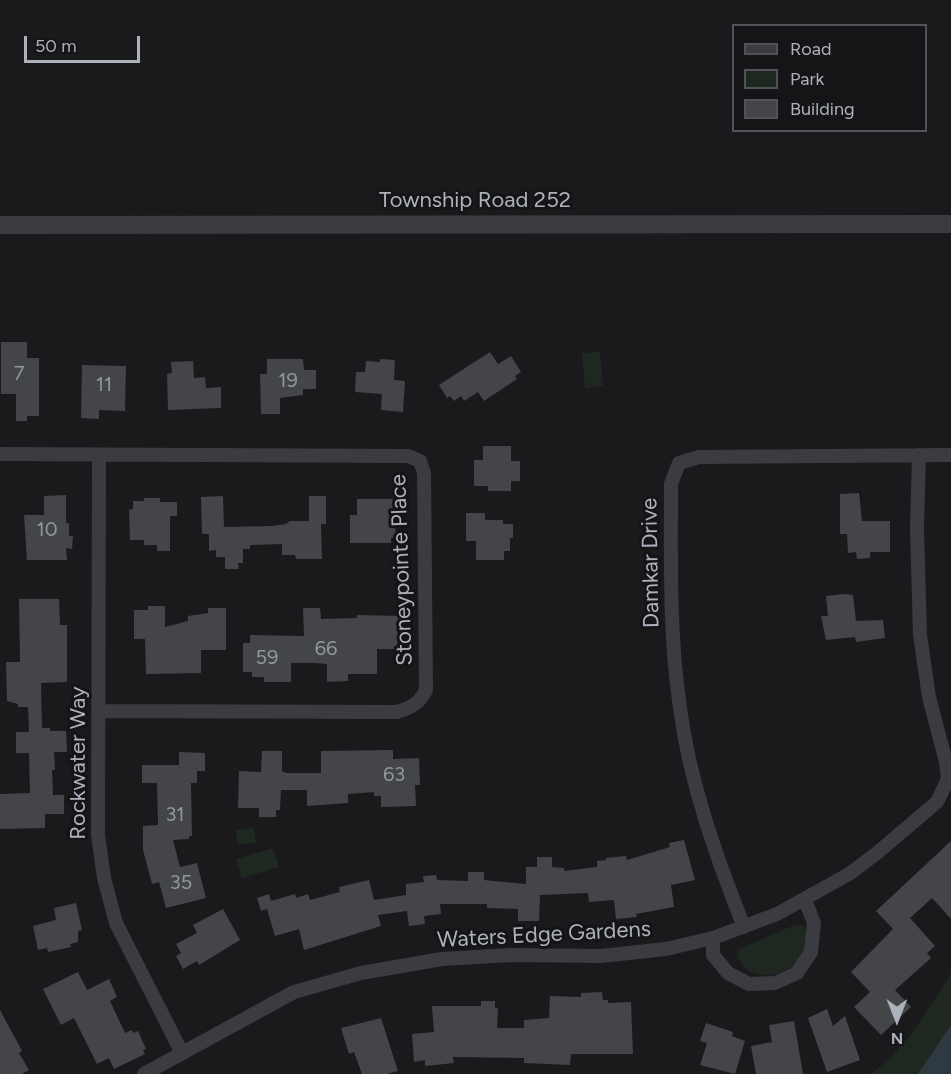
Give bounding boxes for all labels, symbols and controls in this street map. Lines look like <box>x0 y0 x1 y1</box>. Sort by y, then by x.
scale bar <box>27 24 142 62</box>
legend <box>732 24 927 132</box>
text: 50 m <box>35 35 77 57</box>
text: Road <box>790 38 831 60</box>
text: Park <box>790 68 824 90</box>
text: Building <box>790 98 855 120</box>
street label: Township Road 252 <box>379 188 571 214</box>
house number: 7 <box>14 362 24 386</box>
house number: 19 <box>278 369 298 393</box>
house number: 11 <box>96 373 112 397</box>
street label: Stoneypointe Place <box>385 474 419 666</box>
street label: Damkar Drive <box>637 498 665 628</box>
house number: 10 <box>36 518 58 542</box>
house number: 66 <box>315 637 337 661</box>
house number: 59 <box>256 646 278 670</box>
street label: Rockwater Way <box>66 686 92 840</box>
house number: 63 <box>383 763 405 787</box>
house number: 31 <box>165 803 185 827</box>
house number: 35 <box>170 871 192 895</box>
street label: Waters Edge Gardens <box>436 916 652 954</box>
north arrow <box>867 990 927 1050</box>
text: N <box>891 1029 903 1048</box>

